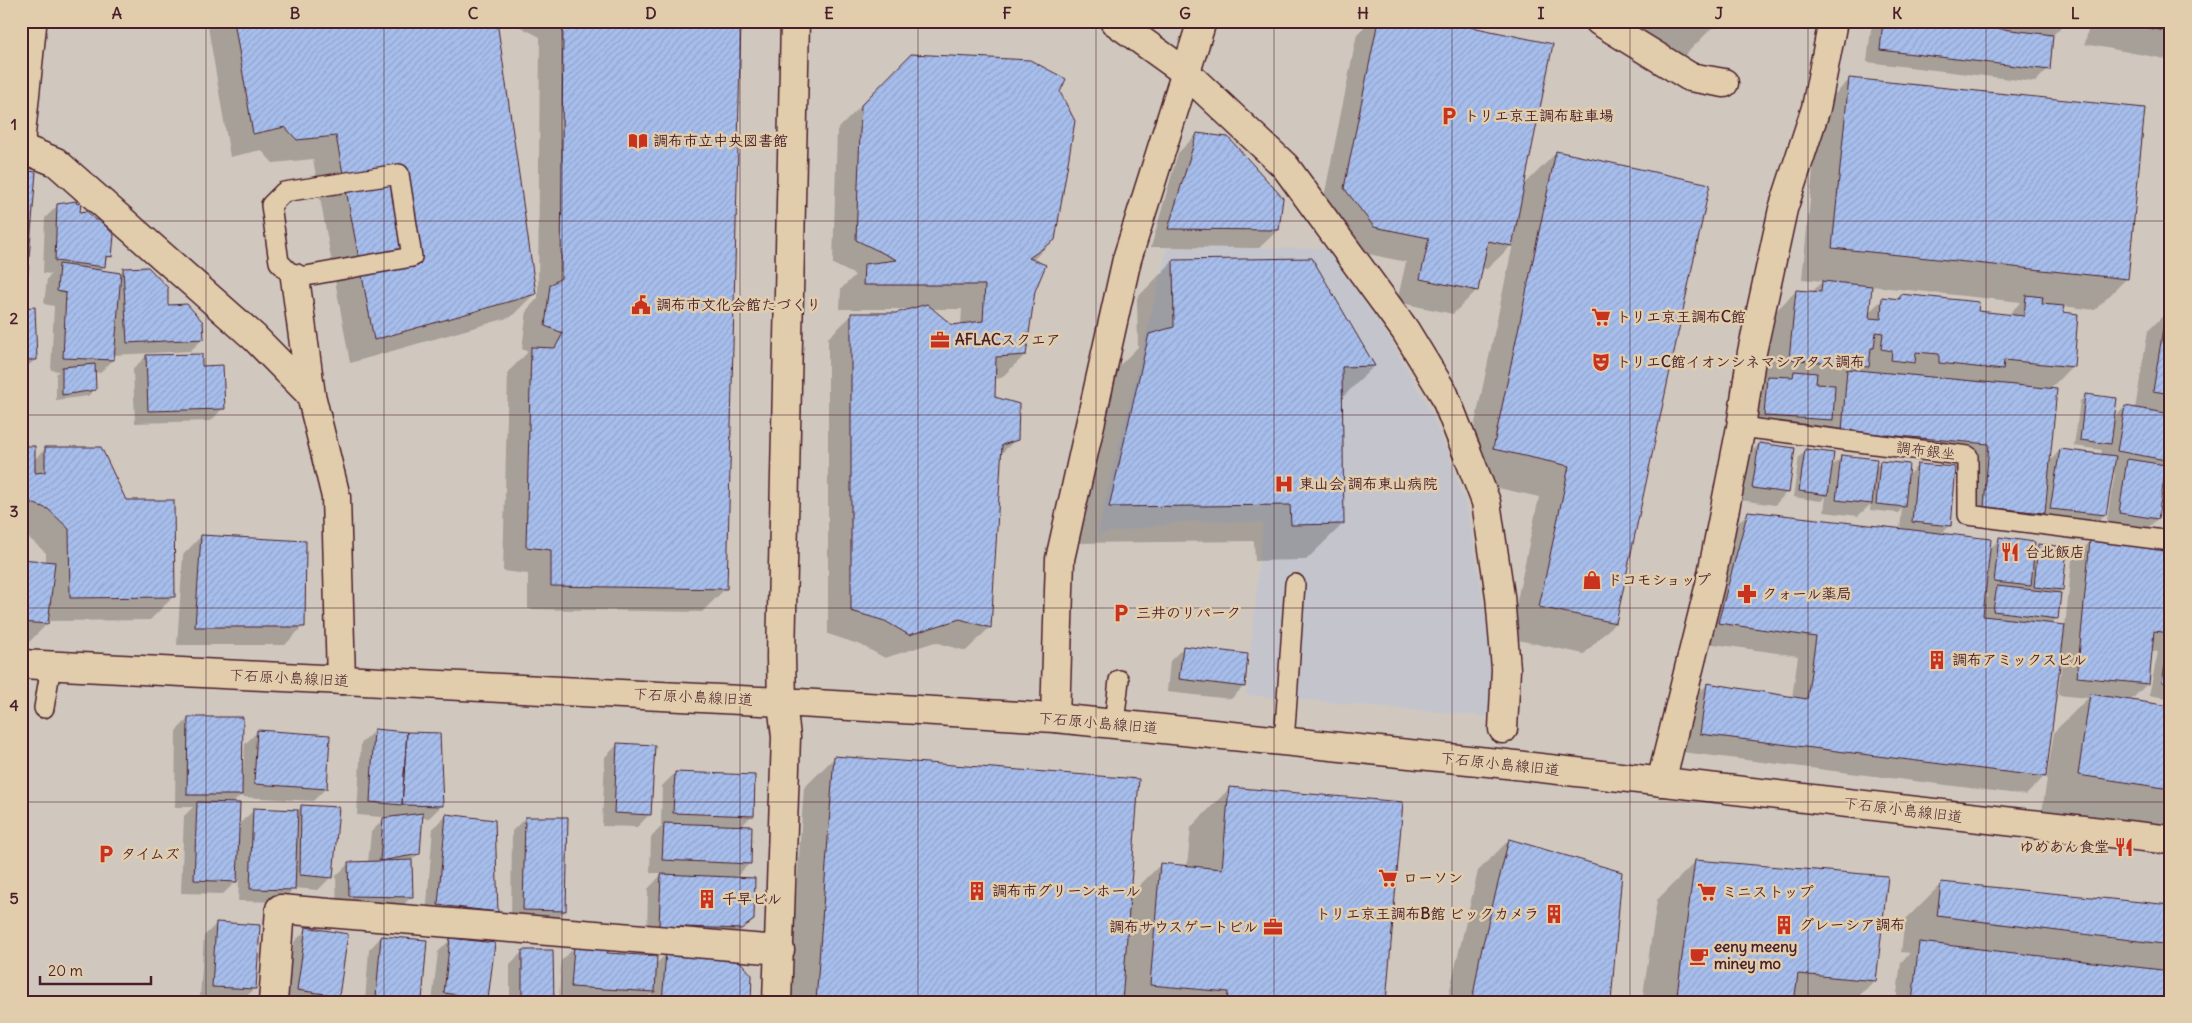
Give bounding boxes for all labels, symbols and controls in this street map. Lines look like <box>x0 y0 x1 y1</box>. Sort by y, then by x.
text: A <box>112 3 122 23</box>
text: B <box>290 3 301 23</box>
text: C <box>468 3 479 23</box>
text: D <box>645 3 657 23</box>
text: E <box>824 3 834 23</box>
text: F <box>1002 3 1012 23</box>
text: G <box>1179 3 1191 23</box>
text: H <box>1357 3 1369 23</box>
text: I <box>1538 3 1545 23</box>
text: J <box>1715 3 1724 23</box>
text: K <box>1892 3 1902 23</box>
text: L <box>2071 3 2080 23</box>
parking icon: トリエ京王調布駐車場 <box>1438 105 1460 127</box>
place label: トリエ京王調布駐車場 <box>1464 106 1614 125</box>
text: 1 <box>11 114 17 134</box>
library icon: 調布市立中央図書館 <box>627 130 649 152</box>
place label: 調布市立中央図書館 <box>653 131 788 150</box>
public building icon: 調布市文化会館たづくり <box>630 294 652 316</box>
place label: 調布市文化会館たづくり <box>656 295 821 314</box>
supermarket icon: トリエ京王調布C館 <box>1590 306 1612 328</box>
place label: トリエ京王調布C館 <box>1616 307 1746 326</box>
text: 2 <box>10 308 19 328</box>
office icon: AFLACスクエア <box>929 329 951 351</box>
place label: AFLACスクエア <box>955 330 1061 349</box>
theatre icon: トリエC館イオンシネマシアタス調布 <box>1590 351 1612 373</box>
place label: トリエC館イオンシネマシアタス調布 <box>1616 352 1865 371</box>
street label: 調布銀坐 <box>1895 437 1957 464</box>
hospital icon: 東山会 調布東山病院 <box>1273 473 1295 495</box>
place label: 東山会 調布東山病院 <box>1299 474 1438 493</box>
text: 3 <box>9 501 19 521</box>
restaurant icon: 台北飯店 <box>1999 541 2021 563</box>
place label: 台北飯店 <box>2025 542 2085 561</box>
shop icon: ドコモショップ <box>1581 569 1603 591</box>
place label: ドコモショップ <box>1607 570 1711 589</box>
pharmacy icon: クォール薬局 <box>1736 583 1758 605</box>
place label: クォール薬局 <box>1762 584 1851 603</box>
parking icon: 三井のリパーク <box>1110 602 1132 624</box>
place label: 三井のリパーク <box>1136 603 1241 622</box>
building icon: 調布アミックスビル <box>1926 649 1948 671</box>
place label: 調布アミックスビル <box>1952 650 2087 669</box>
street label: 下石原小島線旧道 <box>229 665 349 690</box>
street label: 下石原小島線旧道 <box>633 684 753 709</box>
text: 4 <box>9 695 19 715</box>
street label: 下石原小島線旧道 <box>1037 708 1159 737</box>
street label: 下石原小島線旧道 <box>1439 748 1561 779</box>
street label: 下石原小島線旧道 <box>1842 793 1964 826</box>
restaurant icon: ゆめあん食堂 <box>2113 836 2135 858</box>
place label: ゆめあん食堂 <box>2019 837 2109 856</box>
parking icon: タイムズ <box>95 843 117 865</box>
place label: タイムズ <box>121 844 180 863</box>
supermarket icon: ローソン <box>1377 867 1399 889</box>
place label: ローソン <box>1403 868 1463 887</box>
building icon: 調布市グリーンホール <box>966 880 988 902</box>
place label: 調布市グリーンホール <box>992 881 1141 900</box>
supermarket icon: ミニストップ <box>1696 881 1718 903</box>
place label: ミニストップ <box>1722 882 1814 901</box>
text: 5 <box>9 888 19 908</box>
building icon: 千早ビル <box>696 888 718 910</box>
place label: 千早ビル <box>722 889 782 908</box>
building icon: トリエ京王調布B館 ビックカメラ <box>1543 903 1565 925</box>
place label: トリエ京王調布B館 ビックカメラ <box>1316 904 1539 923</box>
building icon: グレーシア調布 <box>1773 914 1795 936</box>
place label: グレーシア調布 <box>1799 915 1905 934</box>
office icon: 調布サウスゲートビル <box>1262 916 1284 938</box>
place label: 調布サウスゲートビル <box>1109 917 1258 936</box>
place label: eeny meeny miney mo <box>1714 937 1797 974</box>
cafe icon: eeny meeny miney mo <box>1688 945 1710 967</box>
scale bar <box>40 953 151 985</box>
text: 20 m <box>48 961 83 980</box>

